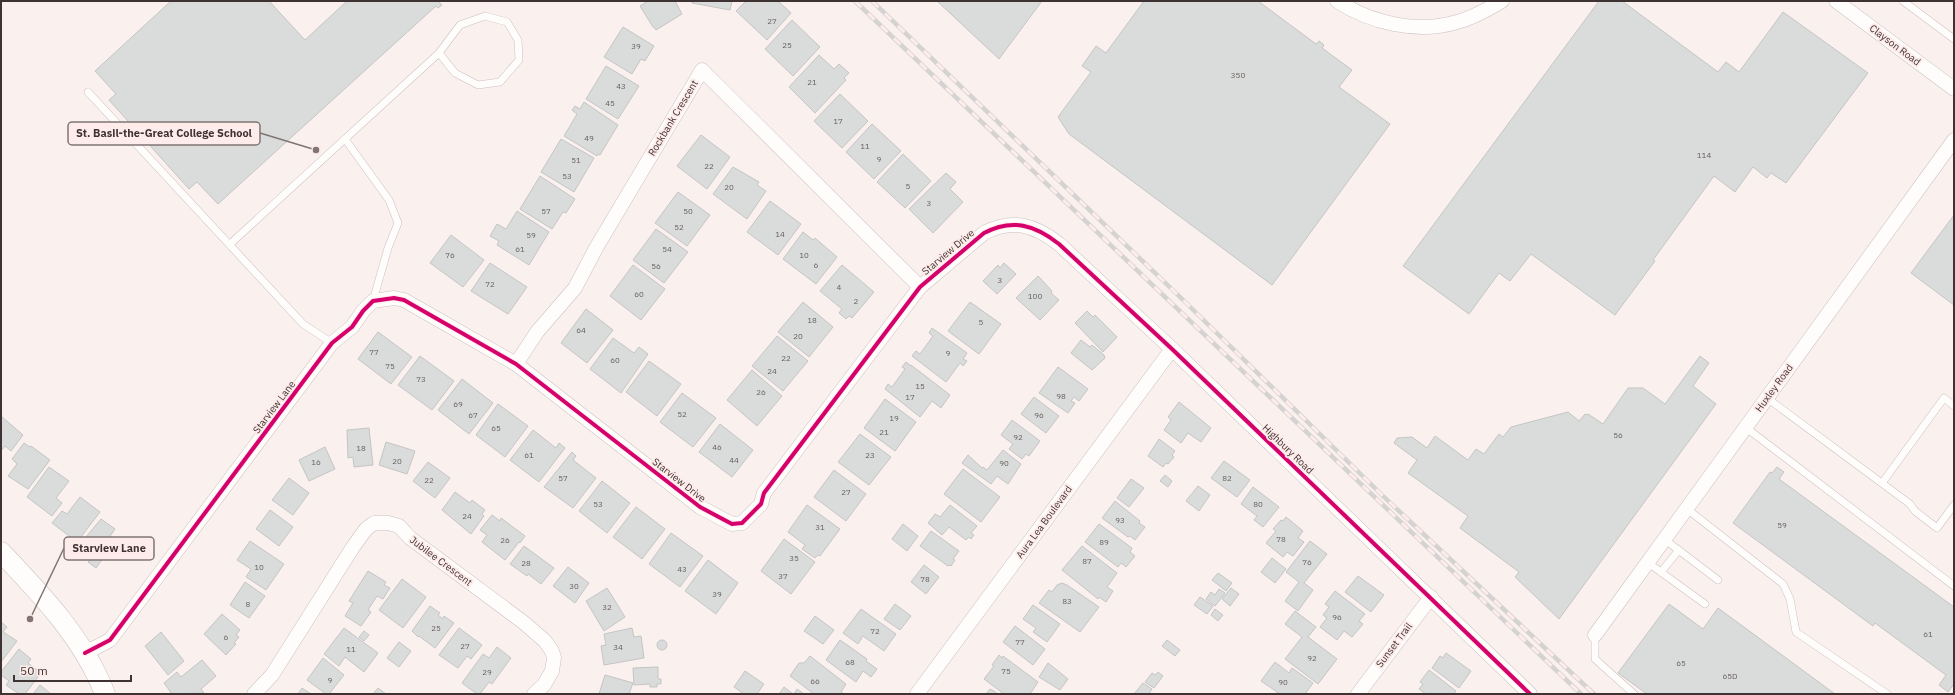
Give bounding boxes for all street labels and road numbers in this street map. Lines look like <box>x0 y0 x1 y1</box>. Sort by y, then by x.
street label: Clayson Road <box>1867 22 1923 68</box>
street label: Rockbank Crescent <box>645 77 701 158</box>
street label: Starview Drive <box>919 226 977 278</box>
street label: Huxley Road <box>1752 361 1796 415</box>
street label: Starview Lane <box>250 378 298 436</box>
street label: Highbury Road <box>1260 421 1316 477</box>
street label: Starview Drive <box>650 455 709 505</box>
street label: Aura Lea Boulevard <box>1013 483 1075 561</box>
street label: Jubilee Crescent <box>407 533 475 589</box>
street label: Sunset Trail <box>1373 620 1415 670</box>

